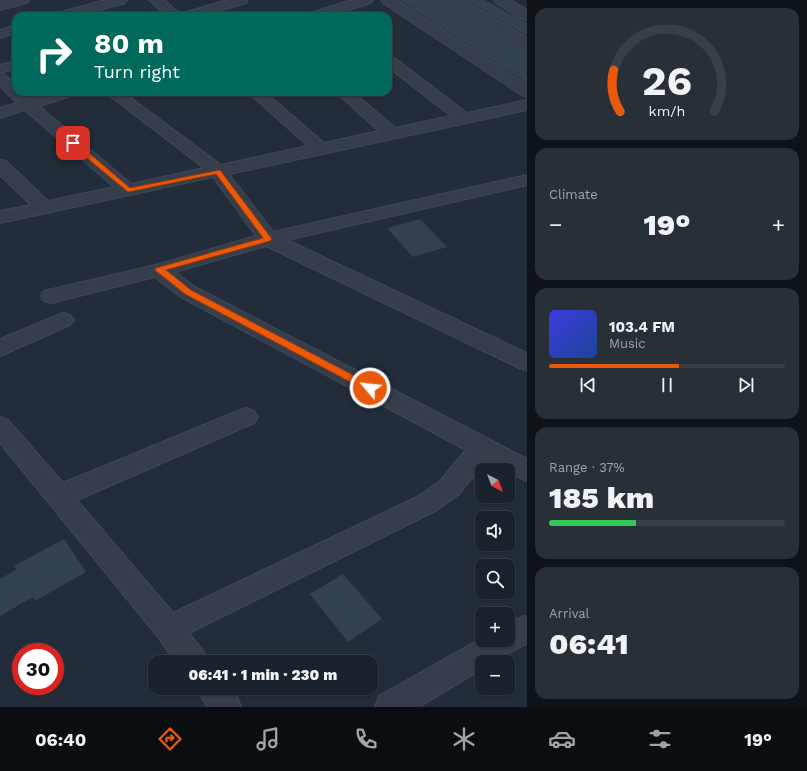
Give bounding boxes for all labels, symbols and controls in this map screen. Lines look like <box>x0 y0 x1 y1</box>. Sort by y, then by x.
text: 80 m <box>94 27 164 60</box>
icon: right <box>28 28 80 80</box>
text: 26 <box>642 56 692 105</box>
text: Turn right <box>94 61 180 82</box>
text: km/h <box>649 102 685 118</box>
pin <box>56 126 90 160</box>
icon: arrive <box>62 132 84 154</box>
text: Climate <box>549 187 598 202</box>
text: 19° <box>643 207 691 242</box>
text: − <box>549 212 562 237</box>
text: + <box>772 212 785 237</box>
text: 103.4 FM <box>609 318 675 336</box>
text: Music <box>609 336 646 351</box>
position arrow <box>349 367 391 409</box>
icon: previous <box>577 374 599 396</box>
icon: pause <box>656 374 678 396</box>
icon: next <box>735 374 757 396</box>
text: Range · 37% <box>549 460 625 475</box>
north arrow <box>475 463 515 503</box>
map controls <box>475 463 515 695</box>
text: 185 km <box>549 480 654 515</box>
button: sound <box>475 511 515 551</box>
button: search <box>475 559 515 599</box>
text: Arrival <box>549 606 590 621</box>
button: + <box>475 607 515 647</box>
text: 06:41 <box>549 626 629 661</box>
speed limit sign: 30 <box>12 643 64 695</box>
button: − <box>475 655 515 695</box>
text: 06:41 · 1 min · 230 m <box>189 666 337 684</box>
icon: directions <box>156 725 184 753</box>
icon: music <box>254 725 282 753</box>
icon: phone <box>352 725 380 753</box>
icon: climate <box>450 725 478 753</box>
icon: car <box>548 725 576 753</box>
icon: filters <box>646 725 674 753</box>
text: 06:40 <box>35 729 86 750</box>
text: 19° <box>744 729 772 750</box>

